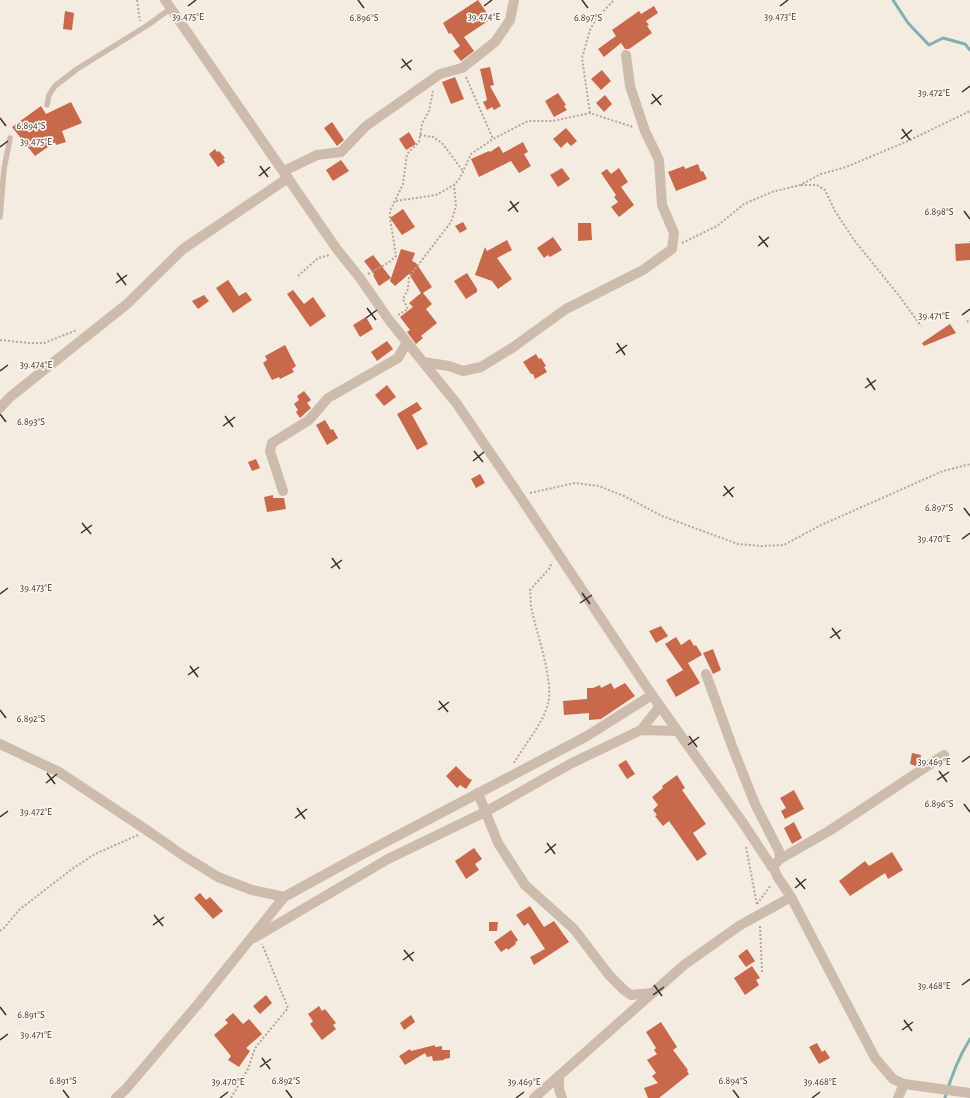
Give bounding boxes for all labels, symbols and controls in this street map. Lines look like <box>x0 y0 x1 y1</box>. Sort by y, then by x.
text: 39.475°E <box>172 12 204 22</box>
text: 39.474°E <box>468 12 501 22</box>
text: 39.473°E <box>764 12 796 22</box>
text: 6.896°S <box>350 13 379 23</box>
text: 6.897°S <box>574 13 602 23</box>
text: 39.472°E <box>918 88 950 98</box>
text: 6.894°S <box>17 121 46 131</box>
text: 39.475°E <box>20 137 52 147</box>
text: 6.898°S <box>925 207 954 217</box>
text: 39.471°E <box>918 311 950 321</box>
text: 39.474°E <box>20 360 53 370</box>
text: 6.893°S <box>17 417 45 427</box>
text: 6.897°S <box>925 503 953 513</box>
text: 39.470°E <box>917 534 951 544</box>
text: 39.473°E <box>20 583 52 593</box>
text: 6.892°S <box>17 714 46 724</box>
text: 39.469°E <box>917 757 951 767</box>
text: 6.896°S <box>925 799 954 809</box>
text: 39.472°E <box>20 807 52 817</box>
text: 39.468°E <box>917 981 951 991</box>
text: 6.891°S <box>17 1010 45 1020</box>
text: 39.471°E <box>20 1030 52 1040</box>
text: 6.891°S <box>49 1076 77 1086</box>
text: 6.892°S <box>272 1076 301 1086</box>
text: 6.894°S <box>719 1076 748 1086</box>
text: 39.470°E <box>211 1077 245 1087</box>
text: 39.469°E <box>507 1077 541 1087</box>
text: 39.468°E <box>803 1077 837 1087</box>

